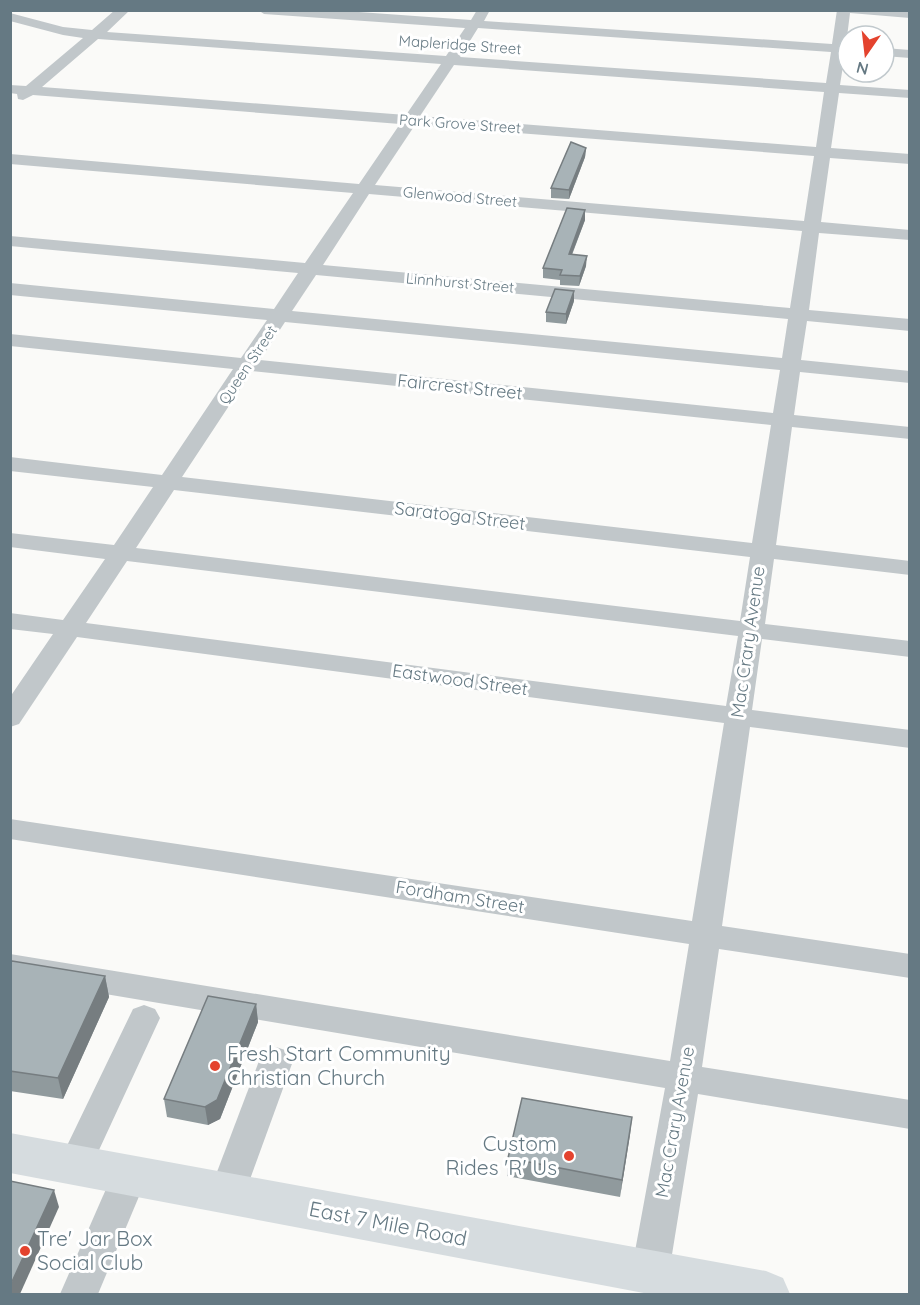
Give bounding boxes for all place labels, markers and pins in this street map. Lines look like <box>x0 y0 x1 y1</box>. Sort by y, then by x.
place label: Fresh Start Community Christian Church <box>227 1040 451 1090</box>
marker: Fresh Start Community Christian Church <box>208 1059 222 1073</box>
place label: Custom Rides 'R' Us <box>446 1130 557 1180</box>
marker: Custom Rides 'R' Us <box>562 1149 576 1163</box>
place label: Tre' Jar Box Social Club <box>37 1225 153 1275</box>
marker: Tre' Jar Box Social Club <box>18 1244 32 1258</box>

